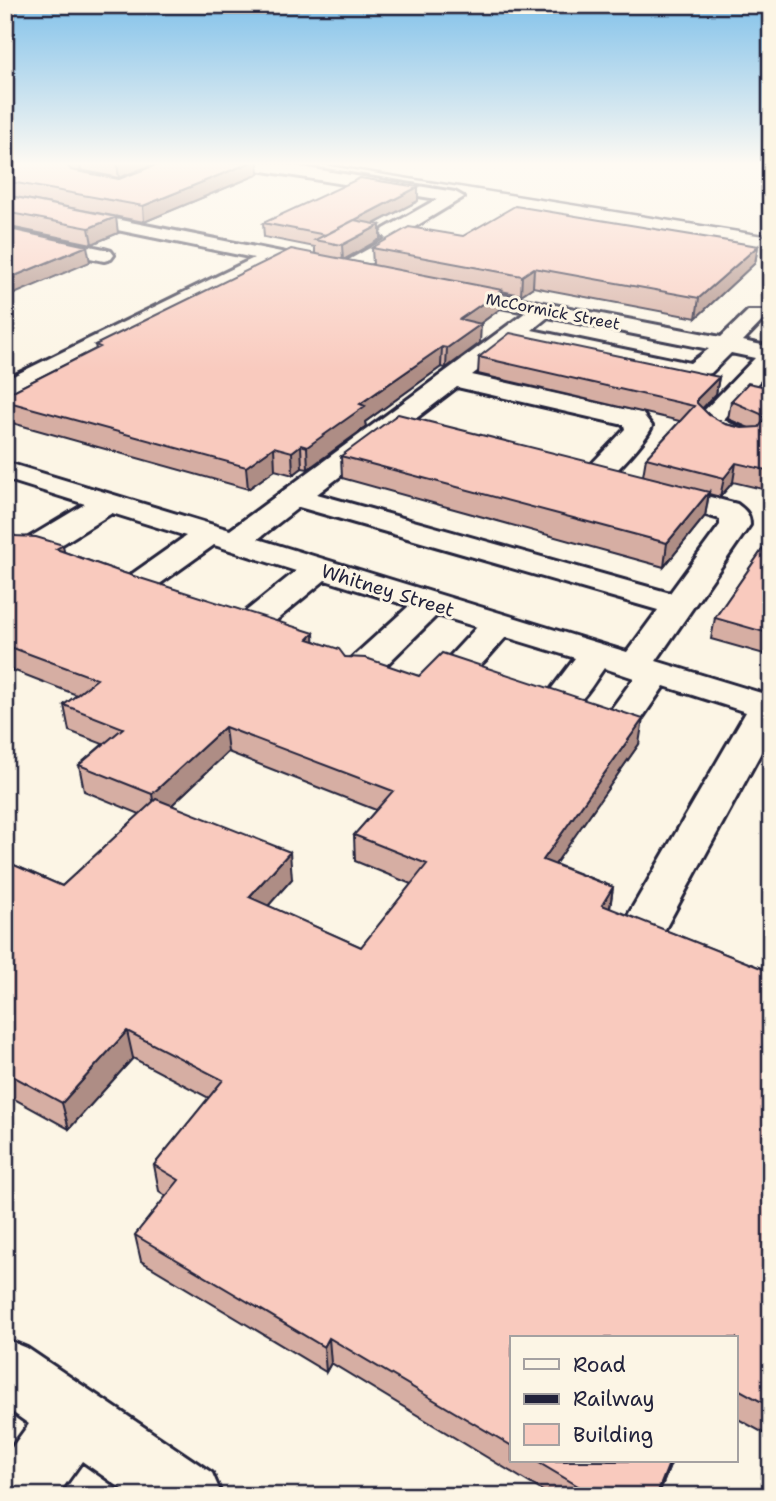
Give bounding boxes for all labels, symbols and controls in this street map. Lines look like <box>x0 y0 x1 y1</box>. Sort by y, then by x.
street label: McCormick Street <box>484 288 622 335</box>
street label: Whitney Street <box>318 558 457 623</box>
legend <box>510 1336 738 1462</box>
text: Road <box>573 1351 626 1379</box>
text: Railway <box>573 1385 655 1413</box>
text: Building <box>573 1421 653 1449</box>

